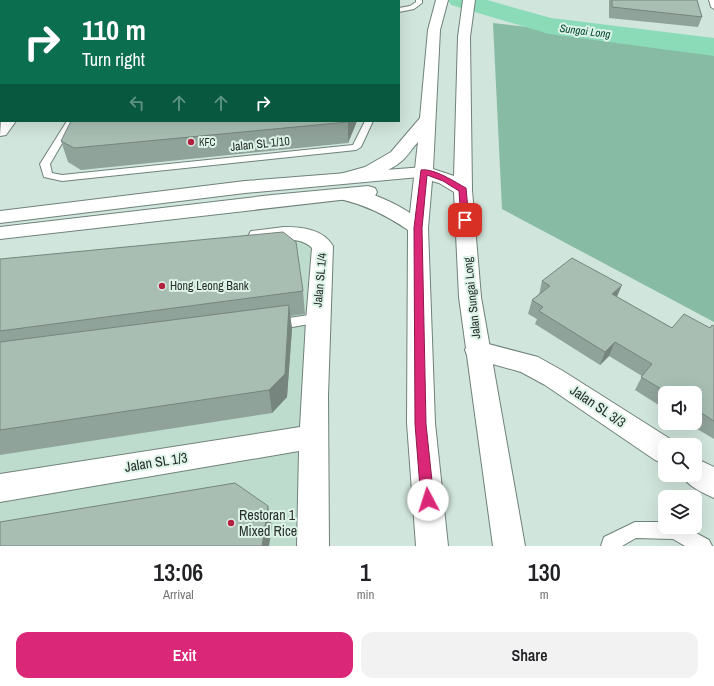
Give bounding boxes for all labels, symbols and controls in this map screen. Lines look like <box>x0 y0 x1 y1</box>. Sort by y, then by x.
text: 110 m <box>82 11 146 49</box>
icon: right <box>16 16 68 68</box>
water label: Sungai Long <box>559 21 611 41</box>
text: Turn right <box>82 47 145 72</box>
icon: left <box>126 92 148 114</box>
icon: ahead <box>168 92 190 114</box>
icon: ahead <box>210 92 232 114</box>
icon: right <box>252 92 274 114</box>
street label: Jalan SL 1/10 <box>229 133 291 155</box>
place label: KFC <box>199 136 215 149</box>
marker: KFC <box>186 137 196 147</box>
pin <box>448 203 482 237</box>
icon: arrive <box>454 209 476 231</box>
street label: Jalan SL 1/4 <box>310 252 330 308</box>
street label: Jalan Sungai Long <box>460 256 484 340</box>
place label: Hong Leong Bank <box>170 278 249 294</box>
marker: Hong Leong Bank <box>157 281 167 291</box>
street label: Jalan SL 3/3 <box>567 381 629 431</box>
map controls <box>658 386 702 534</box>
button: sound <box>658 386 702 430</box>
button: search <box>658 438 702 482</box>
street label: Jalan SL 1/3 <box>123 448 189 476</box>
position arrow <box>407 479 449 521</box>
button: layers <box>658 490 702 534</box>
place label: Restoran 1 Mixed Rice <box>239 506 297 540</box>
marker: Restoran 1 Mixed Rice <box>226 518 236 528</box>
text: 13:06 <box>153 556 203 588</box>
text: 1 <box>360 556 371 588</box>
text: 130 <box>528 556 561 588</box>
text: Arrival <box>163 586 194 603</box>
text: min <box>357 586 374 603</box>
text: m <box>540 586 549 603</box>
button: Exit <box>16 632 353 678</box>
button: Share <box>361 632 698 678</box>

